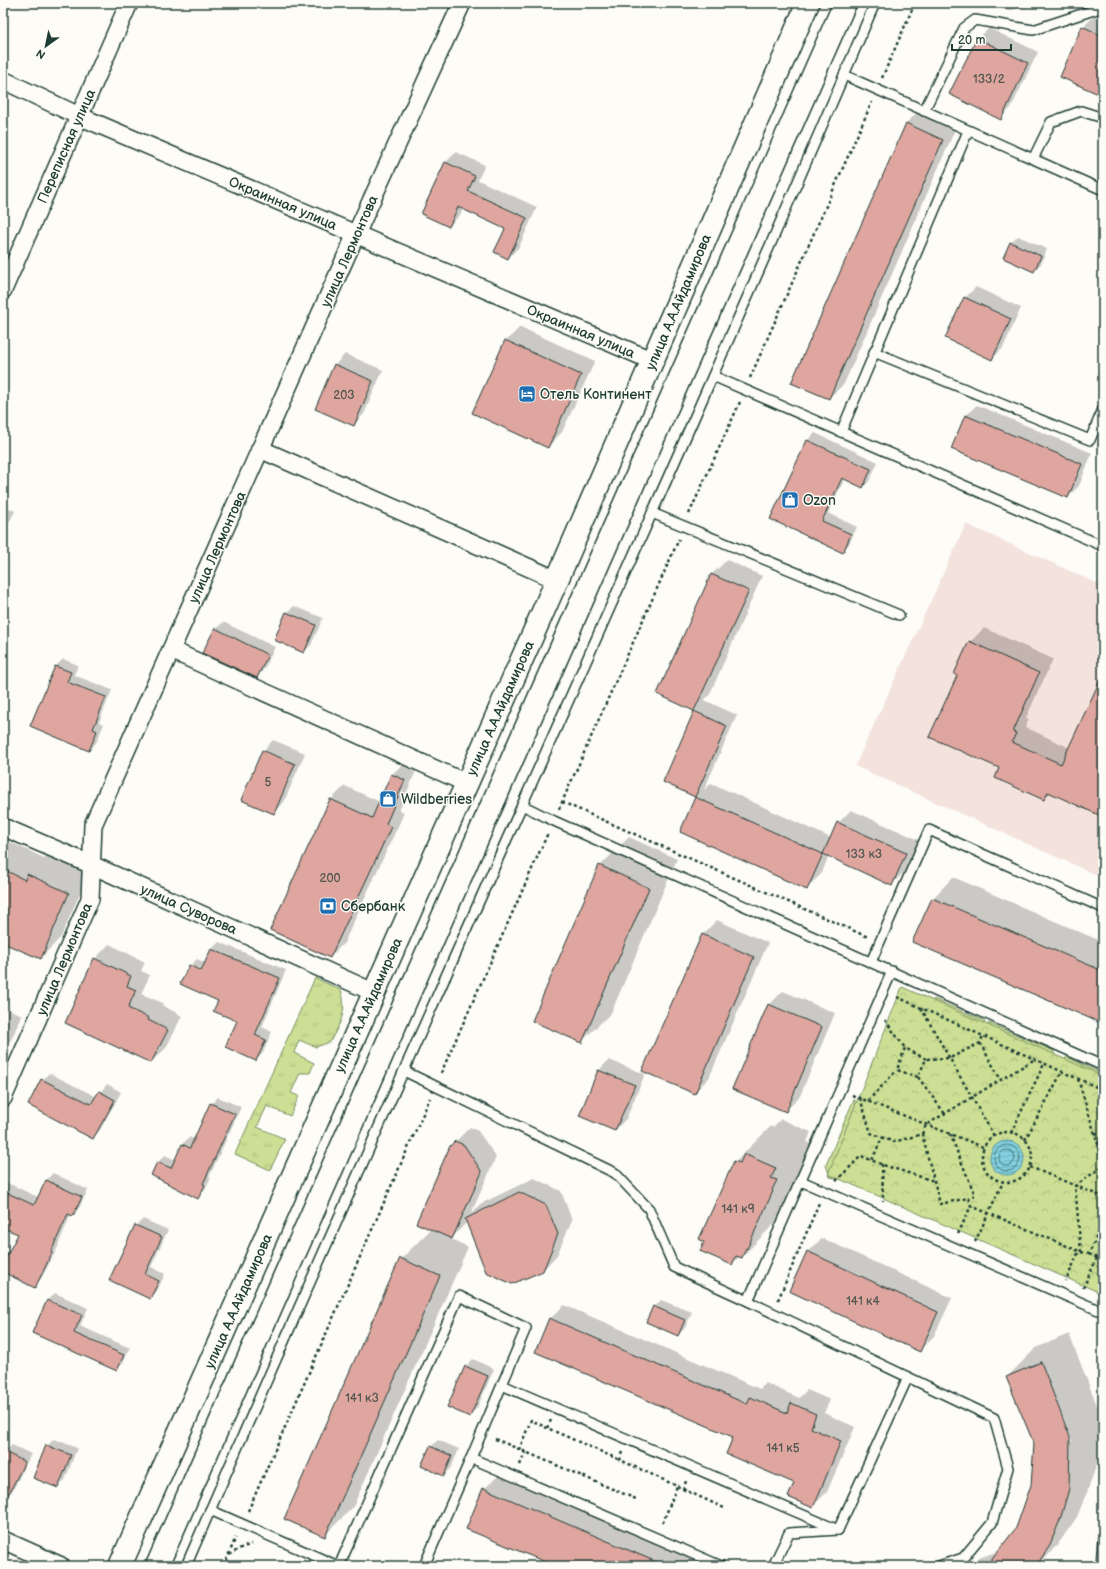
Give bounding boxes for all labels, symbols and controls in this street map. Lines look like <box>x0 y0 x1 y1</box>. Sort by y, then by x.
north arrow <box>26 26 66 66</box>
scale bar <box>952 26 1011 52</box>
text: 20 m <box>958 33 985 48</box>
text: N <box>34 46 48 62</box>
house number: 133/2 <box>973 72 1005 87</box>
street label: Переписная улица <box>34 86 100 206</box>
street label: Окраинная улица <box>226 173 340 234</box>
street label: улица Лермонтова <box>317 192 382 310</box>
street label: улица А.А.Айдамирова <box>642 231 715 373</box>
street label: Окраинная улица <box>524 301 638 362</box>
hotel icon: Отель Континент <box>517 384 537 404</box>
place label: Отель Континент <box>540 386 652 403</box>
house number: 203 <box>333 388 355 403</box>
street label: улица Лермонтова <box>185 488 250 606</box>
shop icon: Ozon <box>780 490 800 510</box>
place label: Ozon <box>803 492 836 509</box>
street label: улица А.А.Айдамирова <box>463 637 538 778</box>
house number: 5 <box>265 775 272 790</box>
shop icon: Wildberries <box>378 789 398 809</box>
place label: Wildberries <box>401 791 472 808</box>
house number: 133 к3 <box>846 847 882 862</box>
house number: 200 <box>319 871 341 886</box>
street label: улица Суворова <box>138 881 240 939</box>
bank icon: Сбербанк <box>318 896 338 916</box>
place label: Сбербанк <box>341 898 406 915</box>
street label: улица Лермонтова <box>33 900 96 1018</box>
street label: улица А.А.Айдамирова <box>331 934 406 1075</box>
house number: 141 к9 <box>721 1202 755 1217</box>
street label: улица А.А.Айдамирова <box>201 1230 276 1371</box>
house number: 141 к4 <box>846 1294 880 1309</box>
house number: 141 к3 <box>345 1391 379 1406</box>
house number: 141 к5 <box>766 1441 800 1456</box>

